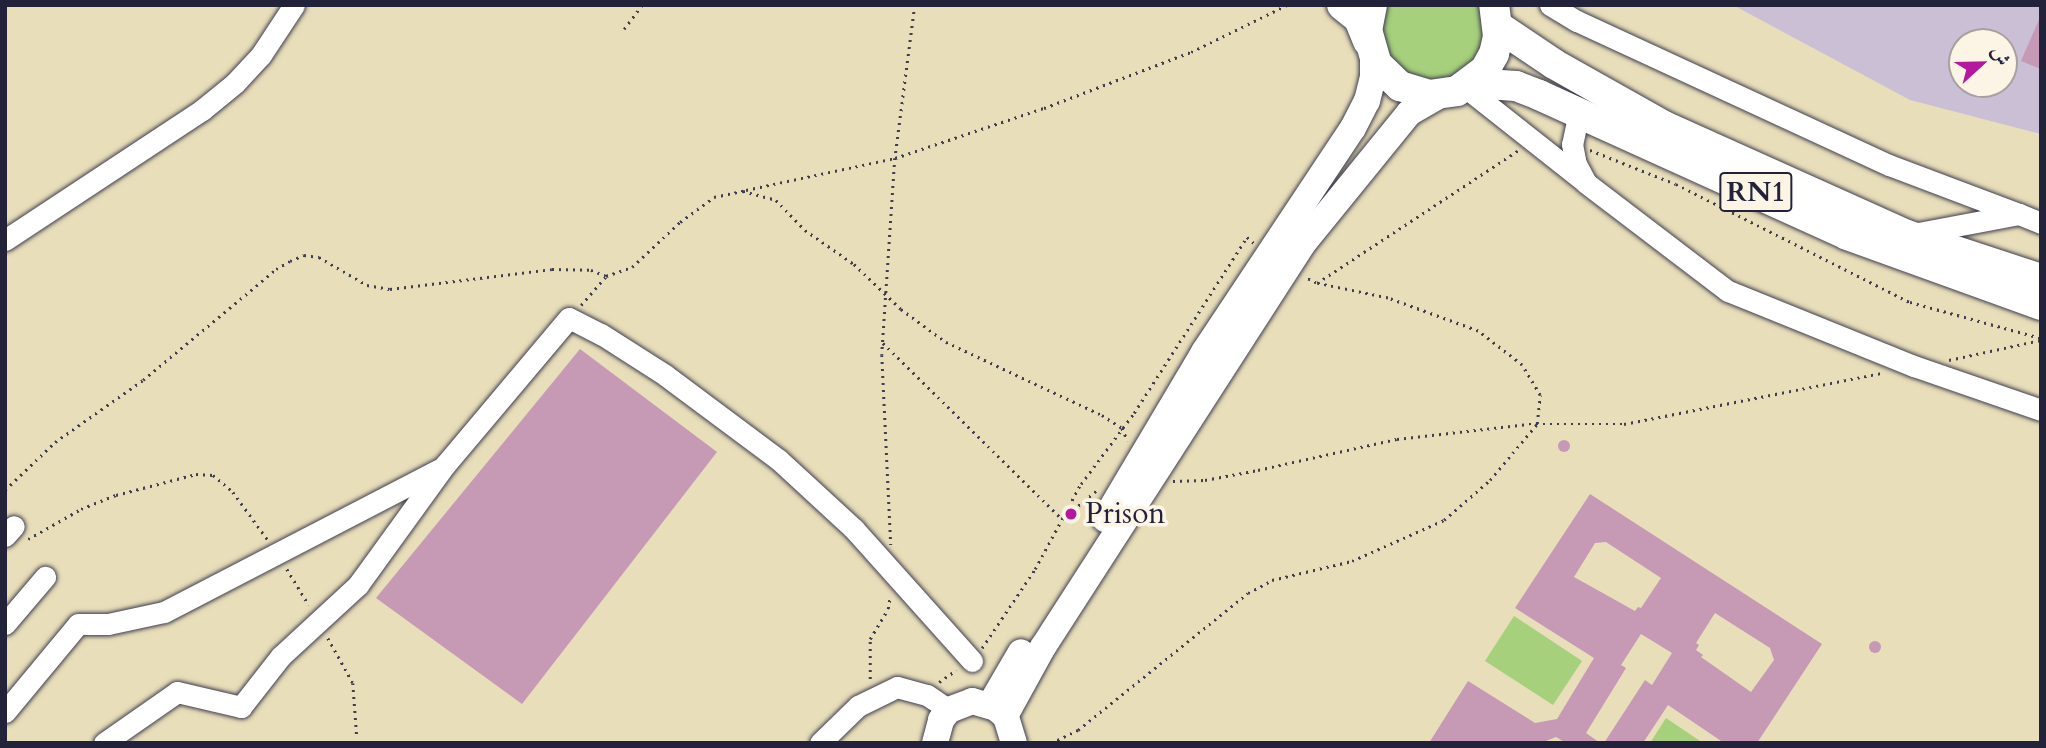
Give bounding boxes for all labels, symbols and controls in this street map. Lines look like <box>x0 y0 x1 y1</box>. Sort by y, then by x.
north arrow <box>1948 28 2018 98</box>
text: ش <box>1985 42 2016 69</box>
road number: RN1 <box>1719 168 1793 216</box>
place label: Prison <box>1085 496 1165 532</box>
marker: Prison <box>1063 506 1079 522</box>

